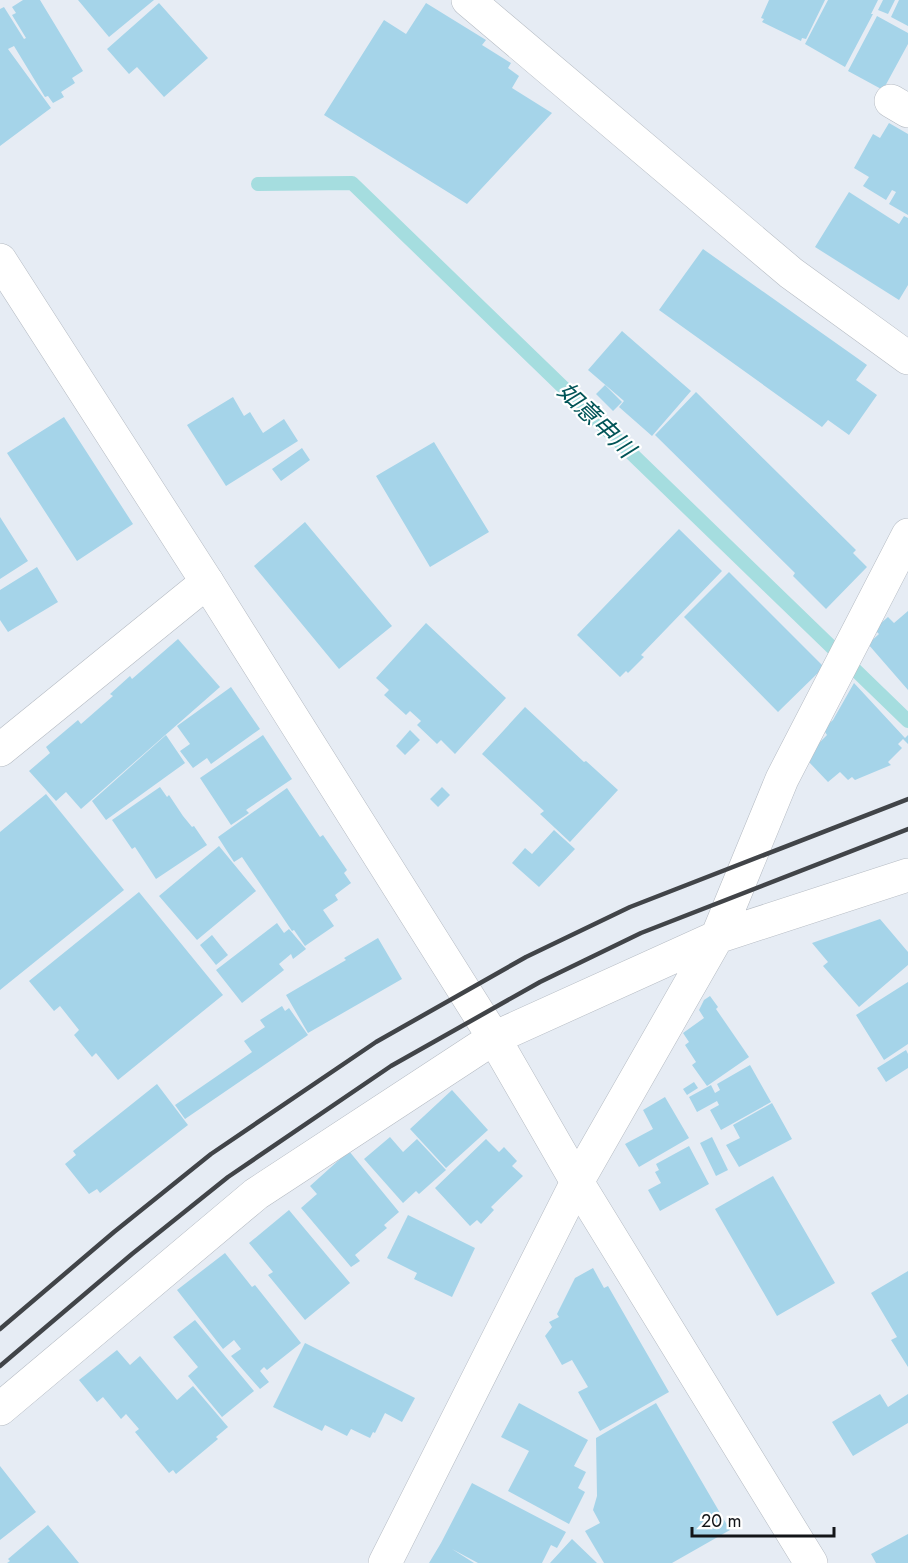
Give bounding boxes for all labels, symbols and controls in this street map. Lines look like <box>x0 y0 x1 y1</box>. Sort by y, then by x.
water label: 如意申川 <box>550 374 645 468</box>
scale bar <box>692 1500 834 1538</box>
text: 20 m <box>701 1508 741 1534</box>

